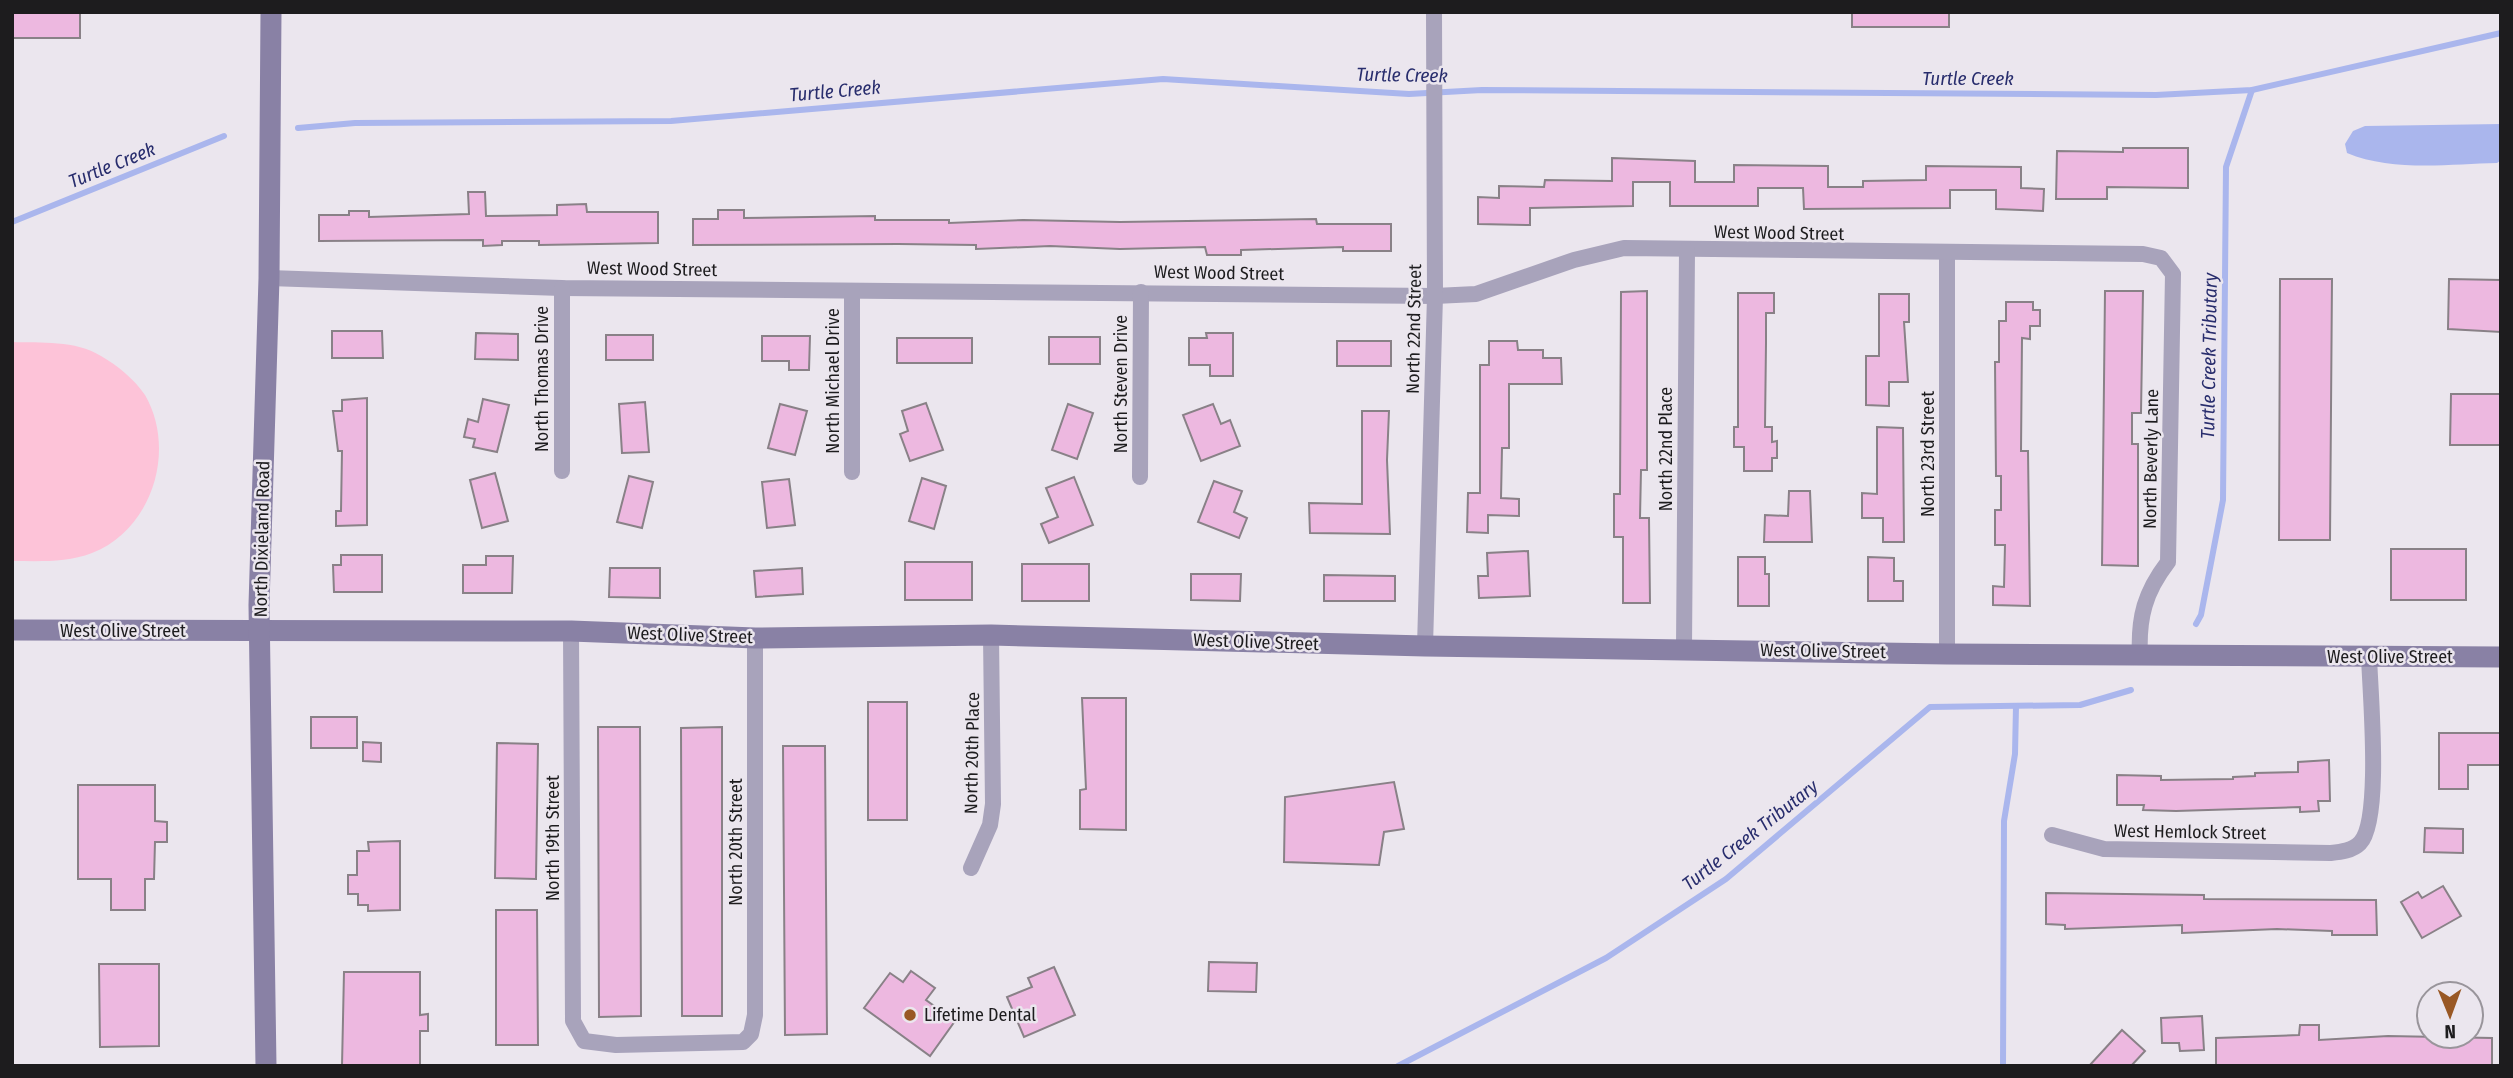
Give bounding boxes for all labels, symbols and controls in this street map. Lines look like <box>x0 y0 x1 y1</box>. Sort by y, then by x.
water label: Turtle Creek <box>1356 63 1448 87</box>
water label: Turtle Creek <box>1922 67 2014 90</box>
water label: Turtle Creek <box>788 76 882 106</box>
water label: Turtle Creek <box>65 137 159 193</box>
street label: West Wood Street <box>1714 221 1844 245</box>
street label: West Wood Street <box>587 257 717 281</box>
street label: West Wood Street <box>1154 261 1284 285</box>
street label: North 22nd Street <box>1402 264 1426 394</box>
water label: Turtle Creek Tributary <box>2196 272 2222 439</box>
street label: North Thomas Drive <box>531 306 553 452</box>
street label: North Michael Drive <box>822 308 844 454</box>
street label: North Steven Drive <box>1110 315 1132 453</box>
street label: North 22nd Place <box>1655 387 1677 511</box>
street label: North Beverly Lane <box>2139 389 2163 529</box>
street label: North 23rd Street <box>1917 391 1939 517</box>
street label: North Dixieland Road <box>250 460 274 618</box>
street label: West Olive Street <box>60 620 186 642</box>
street label: West Olive Street <box>627 622 753 648</box>
street label: West Olive Street <box>1193 629 1319 655</box>
street label: West Olive Street <box>1760 639 1886 663</box>
street label: West Olive Street <box>2327 646 2453 668</box>
street label: North 20th Place <box>960 692 984 814</box>
street label: North 19th Street <box>542 775 564 901</box>
water label: Turtle Creek Tributary <box>1678 775 1823 895</box>
street label: North 20th Street <box>725 778 747 906</box>
street label: West Hemlock Street <box>2114 820 2266 844</box>
north arrow <box>2415 980 2485 1050</box>
place label: Lifetime Dental <box>924 1004 1036 1026</box>
marker: Lifetime Dental <box>902 1007 918 1023</box>
text: N <box>2444 1020 2456 1043</box>

